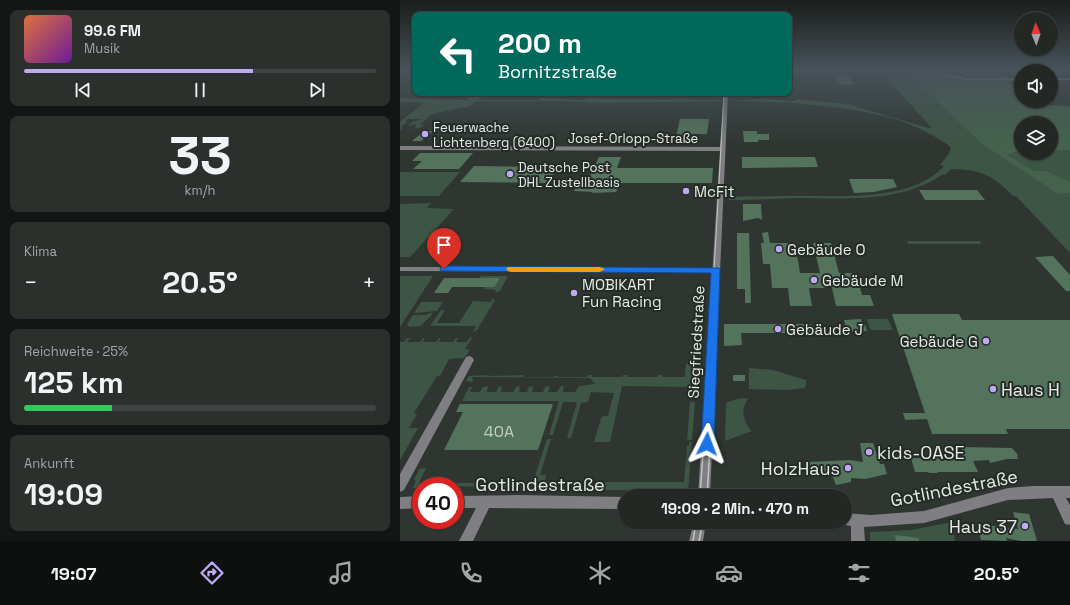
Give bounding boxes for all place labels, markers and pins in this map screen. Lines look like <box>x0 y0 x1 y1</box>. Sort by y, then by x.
place label: Feuerwache Lichtenberg (6400) <box>433 119 555 151</box>
marker: Feuerwache Lichtenberg (6400) <box>420 129 430 139</box>
place label: Deutsche Post DHL Zustellbasis <box>518 159 620 191</box>
marker: Deutsche Post DHL Zustellbasis <box>505 169 515 179</box>
place label: McFit <box>694 182 735 201</box>
marker: McFit <box>681 186 691 196</box>
pin <box>427 228 461 269</box>
place label: Gebäude O <box>787 240 866 259</box>
marker: Gebäude O <box>774 244 784 254</box>
place label: Gebäude M <box>822 271 903 290</box>
place label: MOBIKART Fun Racing <box>582 275 662 311</box>
marker: Gebäude M <box>809 275 819 285</box>
marker: MOBIKART Fun Racing <box>569 288 579 298</box>
place label: Gebäude J <box>786 320 863 339</box>
marker: Gebäude J <box>773 324 783 334</box>
place label: Gebäude G <box>900 332 978 351</box>
marker: Gebäude G <box>981 336 991 346</box>
place label: Haus H <box>1001 378 1060 401</box>
marker: Haus H <box>988 384 998 394</box>
place label: kids-OASE <box>877 441 965 464</box>
marker: kids-OASE <box>864 447 874 457</box>
place label: HolzHaus <box>761 457 840 480</box>
marker: HolzHaus <box>843 463 853 473</box>
place label: Haus 37 <box>949 515 1017 538</box>
marker: Haus 37 <box>1020 521 1030 531</box>

